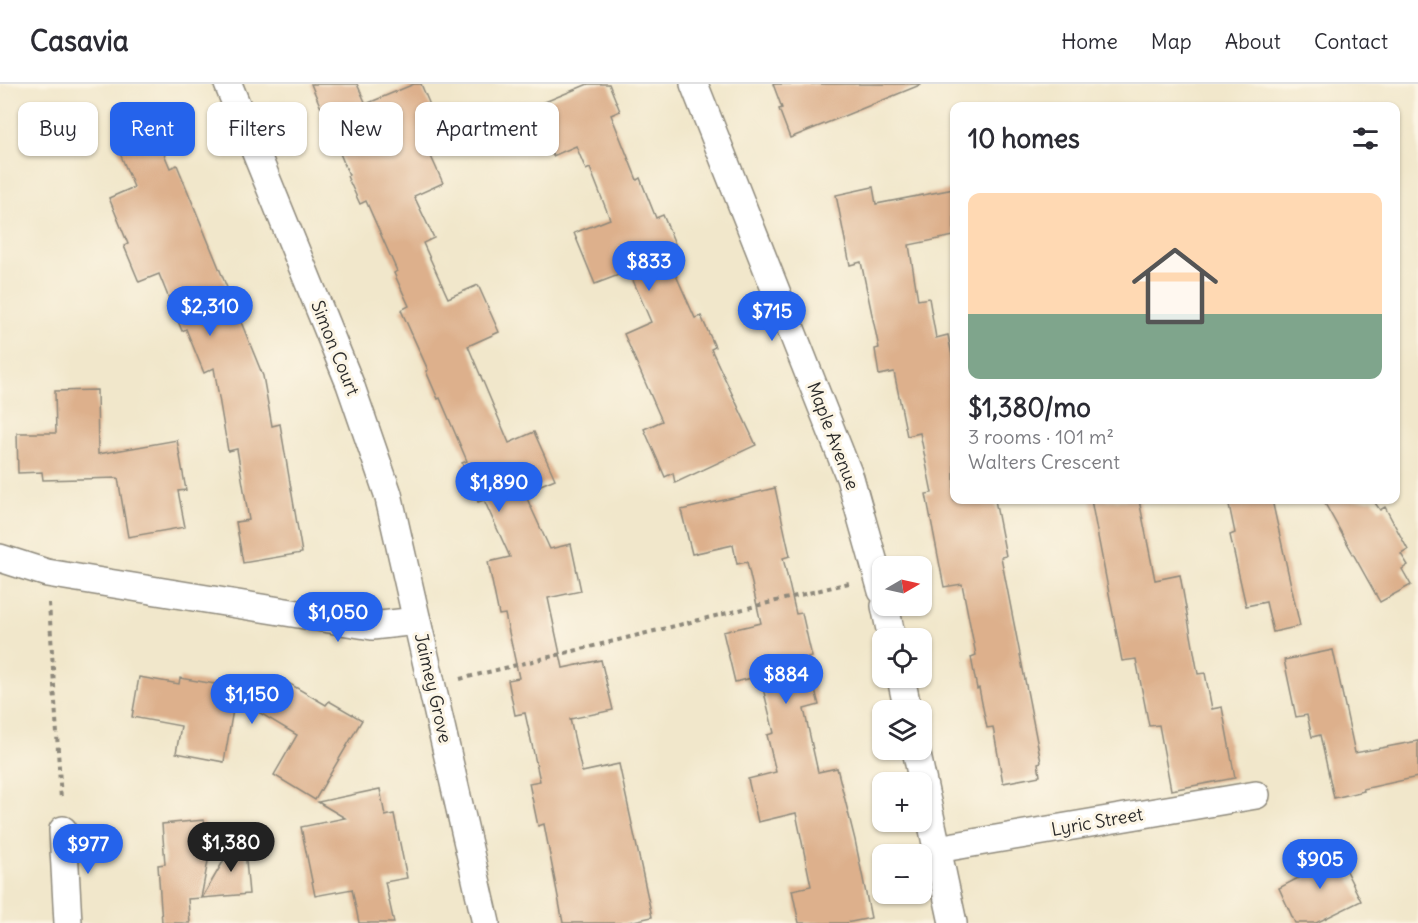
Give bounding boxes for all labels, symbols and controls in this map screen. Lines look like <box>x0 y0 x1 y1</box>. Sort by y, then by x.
text: Casavia <box>30 23 129 59</box>
text: Home <box>1061 28 1118 55</box>
text: Map <box>1151 28 1192 55</box>
text: About <box>1225 28 1281 55</box>
text: Contact <box>1314 28 1388 55</box>
chip: Buy <box>18 102 98 156</box>
chip: Rent <box>110 102 195 156</box>
chip: Filters <box>207 102 307 156</box>
chip: New <box>319 102 403 156</box>
chip: Apartment <box>415 102 559 156</box>
text: 10 homes <box>968 122 1080 155</box>
icon: filters <box>1349 122 1382 155</box>
icon: home <box>1121 232 1229 340</box>
pin: $833 <box>613 241 685 292</box>
text: $833 <box>626 248 672 273</box>
pin: $2,310 <box>161 286 259 337</box>
pin: $715 <box>736 291 808 342</box>
text: $2,310 <box>181 293 239 318</box>
street label: Simon Court <box>306 297 365 399</box>
text: $715 <box>752 298 792 323</box>
street label: Maple Avenue <box>802 379 865 493</box>
text: $1,380/mo <box>968 391 1091 424</box>
text: 3 rooms · 101 m² <box>968 424 1114 449</box>
text: Walters Crescent <box>968 449 1120 474</box>
pin: $1,890 <box>450 462 548 513</box>
text: $1,890 <box>469 469 529 494</box>
north arrow <box>872 556 932 616</box>
map controls <box>872 556 932 904</box>
pin: $1,050 <box>289 592 387 643</box>
text: $1,050 <box>308 599 368 624</box>
button: locate <box>872 628 932 688</box>
street label: Jaimey Grove <box>410 631 457 745</box>
pin: $884 <box>750 654 822 705</box>
text: $884 <box>763 661 809 686</box>
pin: $1,150 <box>203 674 301 725</box>
text: $1,150 <box>225 681 279 706</box>
button: layers <box>872 700 932 760</box>
button: + <box>872 772 932 832</box>
street label: Lyric Street <box>1049 802 1145 841</box>
pin: $1,380 <box>182 822 280 873</box>
pin: $977 <box>52 824 124 875</box>
text: $1,380 <box>202 829 260 854</box>
text: $977 <box>67 831 109 856</box>
pin: $905 <box>1284 839 1356 890</box>
button: − <box>872 844 932 904</box>
text: $905 <box>1296 846 1344 871</box>

